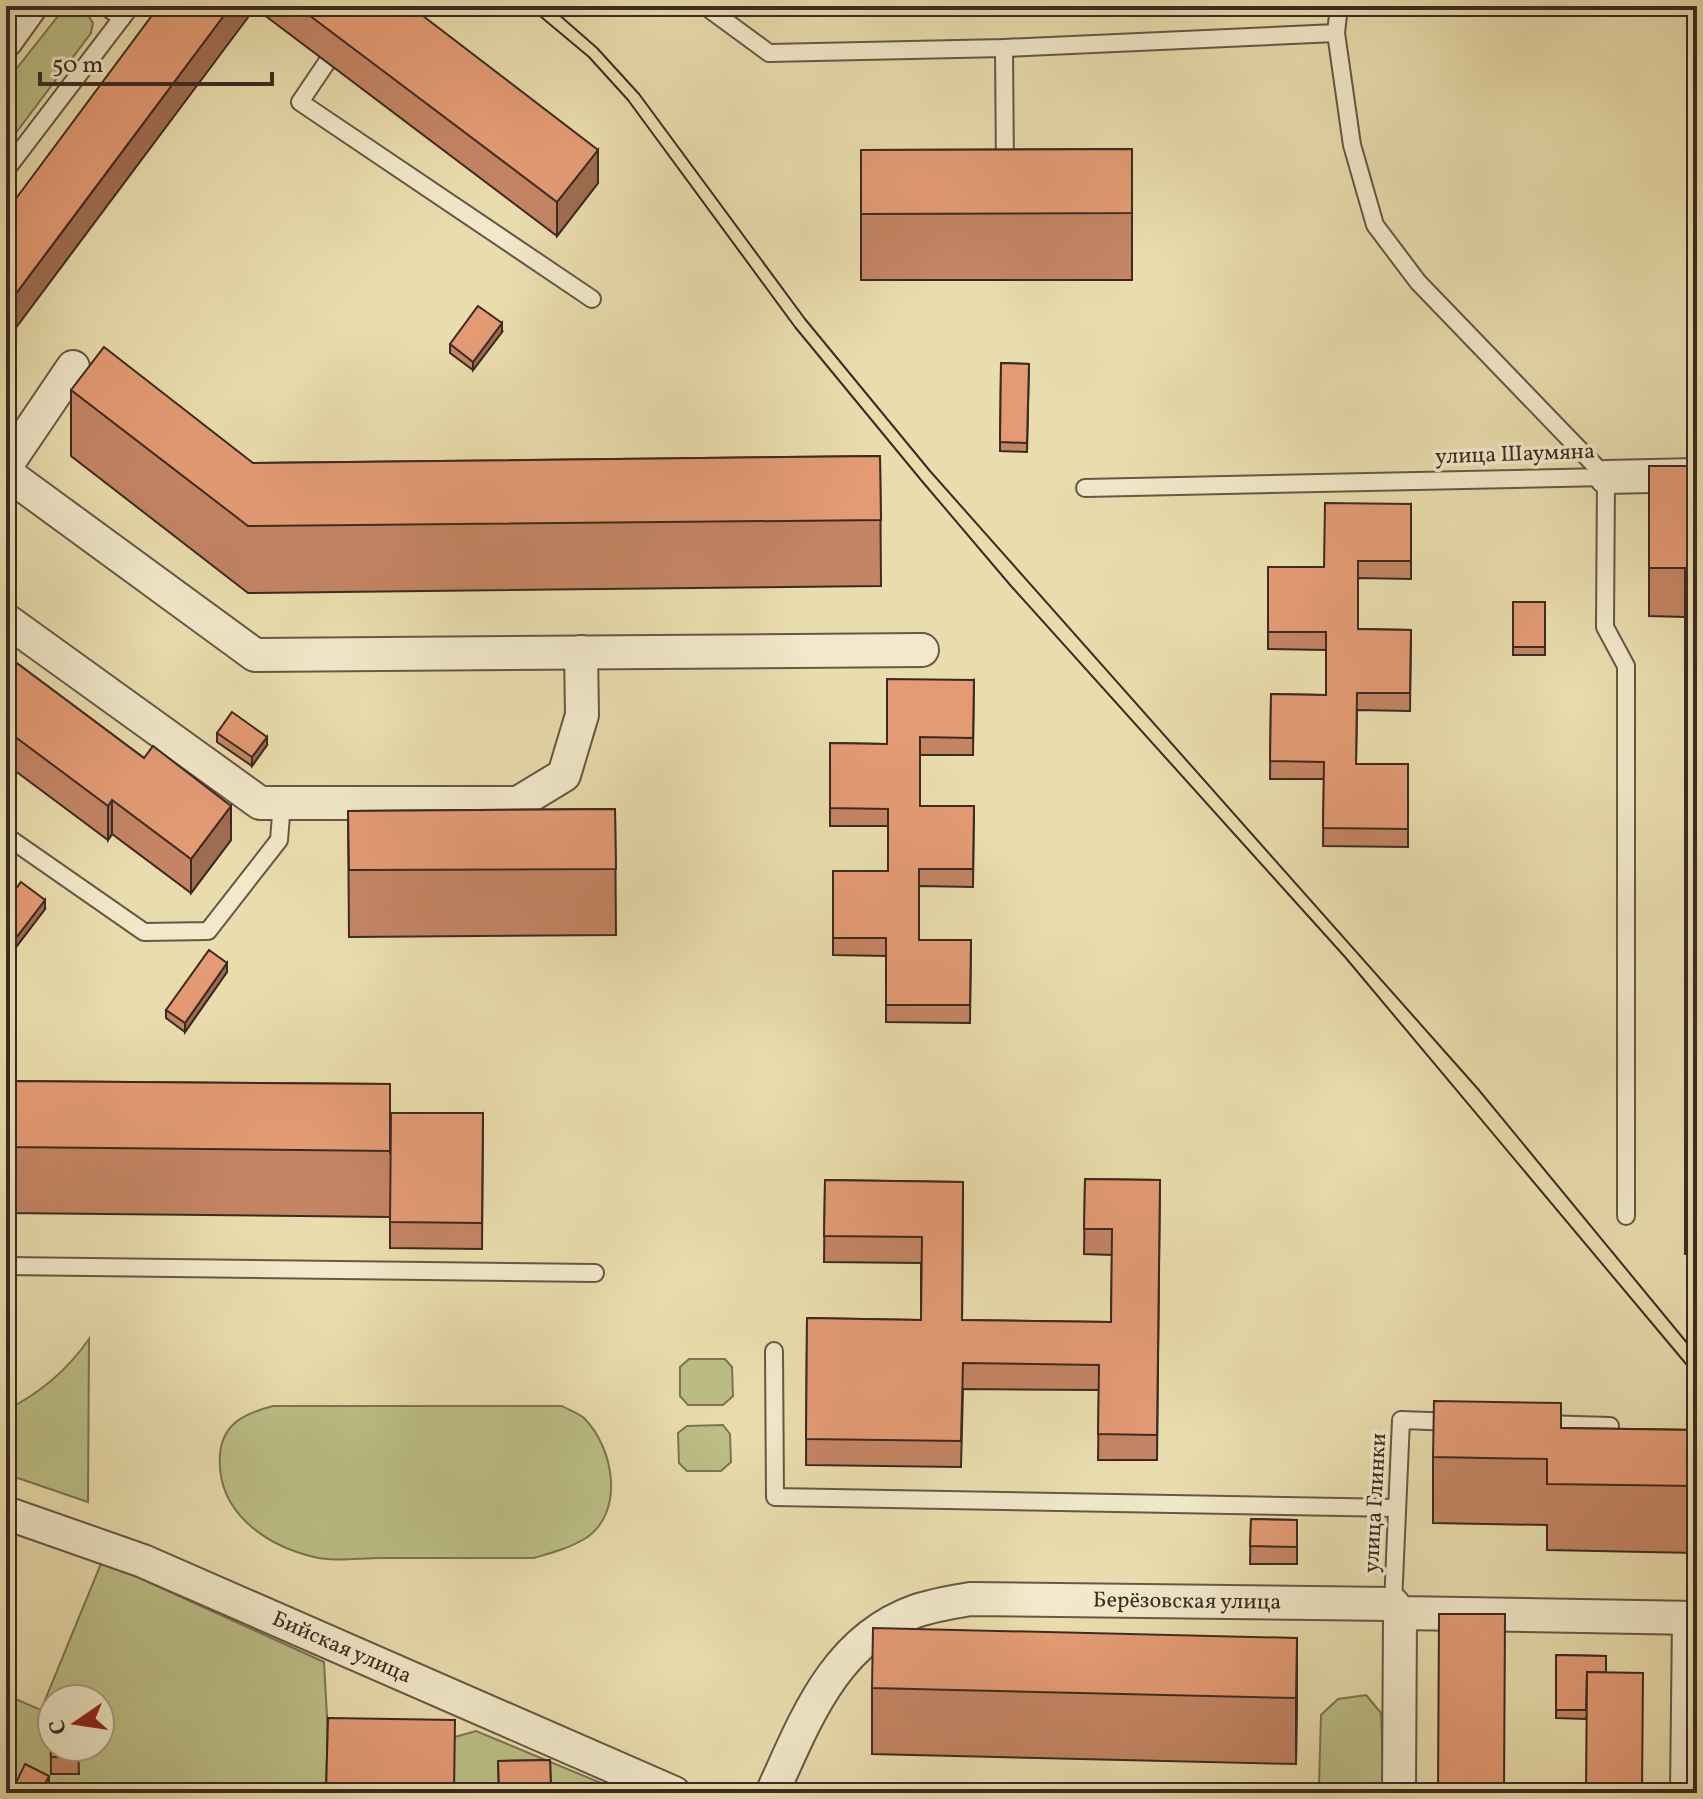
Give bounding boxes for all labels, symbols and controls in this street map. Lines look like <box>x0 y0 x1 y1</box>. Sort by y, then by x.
scale bar <box>40 36 272 86</box>
text: 50 m <box>52 49 104 83</box>
street label: улица Шаумяна <box>1434 437 1596 473</box>
street label: улица Глинки <box>1357 1432 1395 1574</box>
street label: Берёзовская улица <box>1093 1585 1282 1618</box>
street label: Бийская улица <box>267 1604 416 1692</box>
north arrow <box>36 1683 116 1763</box>
text: С <box>42 1717 76 1737</box>

